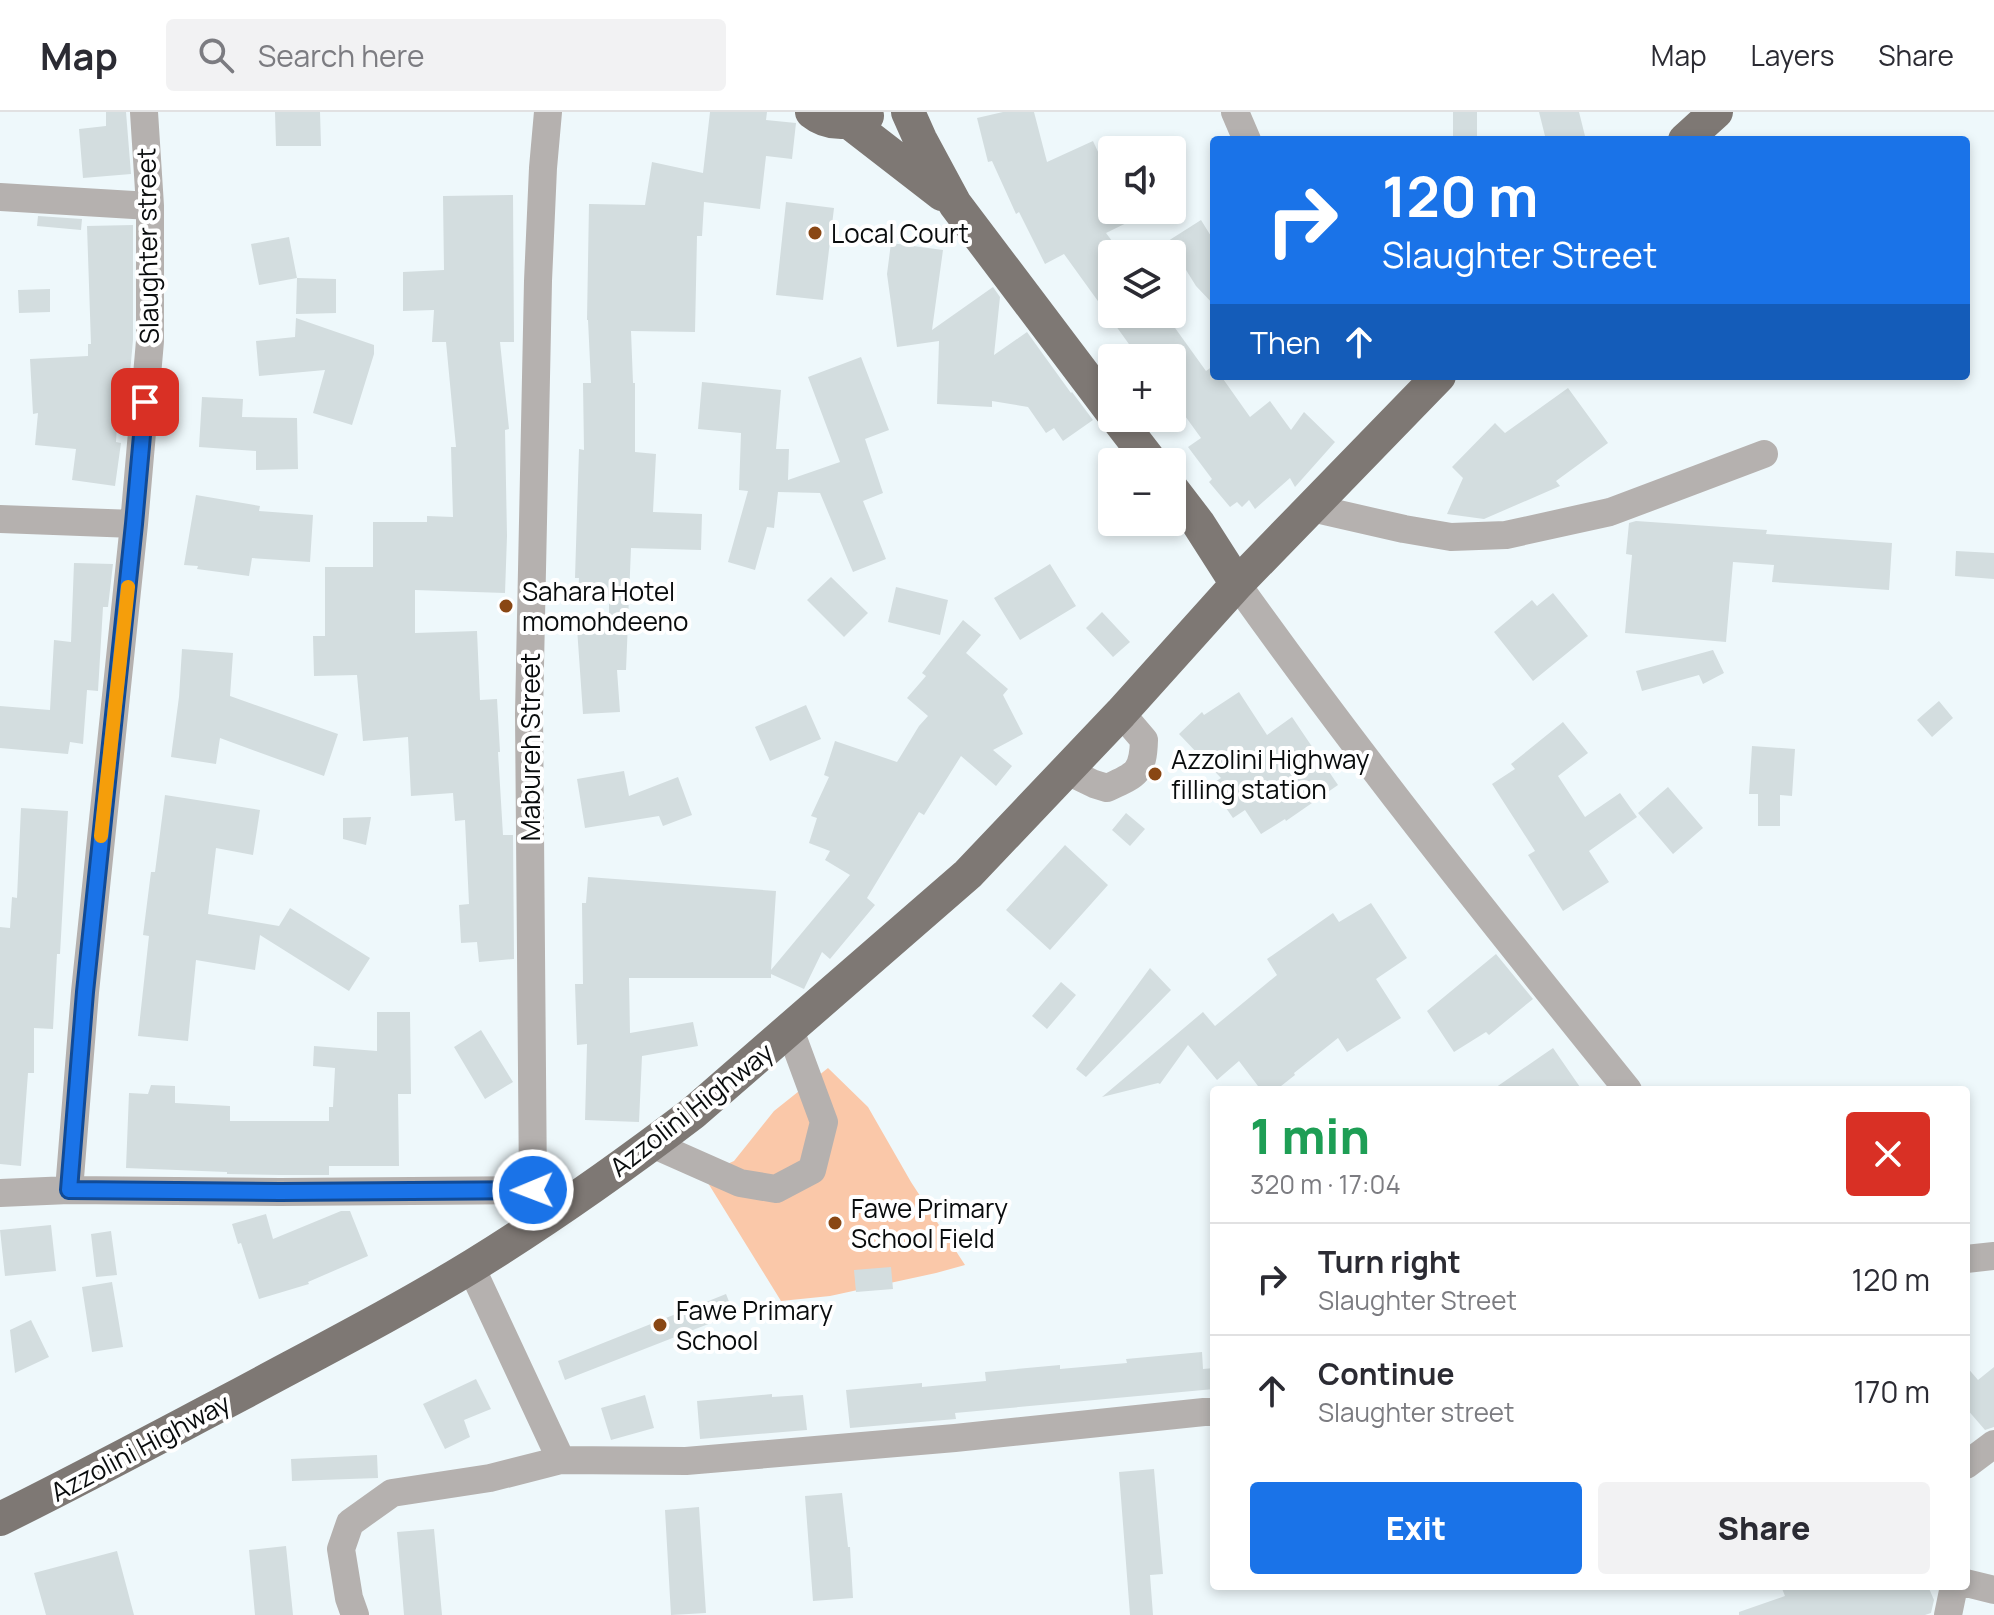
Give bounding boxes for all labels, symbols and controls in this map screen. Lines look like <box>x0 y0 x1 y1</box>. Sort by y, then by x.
search box <box>166 19 726 91</box>
text: Map <box>40 29 118 81</box>
icon: search <box>194 33 238 77</box>
text: Search here <box>258 35 425 76</box>
text: Map <box>1651 36 1707 74</box>
text: Layers <box>1751 36 1834 74</box>
text: Share <box>1878 36 1954 74</box>
map controls <box>1098 136 1186 536</box>
button: sound <box>1098 136 1186 224</box>
street label: Slaughter street <box>127 147 167 345</box>
text: 120 m <box>1382 157 1538 234</box>
icon: right <box>1250 168 1354 272</box>
place label: Local Court <box>831 215 969 251</box>
marker: Local Court <box>806 224 824 242</box>
text: Slaughter Street <box>1382 230 1657 279</box>
button: layers <box>1098 240 1186 328</box>
icon: ahead <box>1337 320 1381 364</box>
text: Then <box>1250 322 1321 363</box>
button: + <box>1098 344 1186 432</box>
pin <box>111 368 179 436</box>
icon: arrive <box>123 380 167 424</box>
button: − <box>1098 448 1186 536</box>
place label: Sahara Hotel momohdeeno <box>522 573 688 639</box>
marker: Sahara Hotel momohdeeno <box>497 597 515 615</box>
street label: Mabureh Street <box>512 653 548 841</box>
place label: Azzolini Highway filling station <box>1171 741 1370 807</box>
marker: Azzolini Highway filling station <box>1146 765 1164 783</box>
street label: Azzolini Highway <box>602 1034 780 1184</box>
text: 1 min <box>1250 1103 1370 1168</box>
button: close <box>1846 1112 1930 1196</box>
position arrow <box>491 1148 575 1232</box>
text: 320 m · 17:04 <box>1250 1166 1401 1202</box>
place label: Fawe Primary School Field <box>851 1190 1008 1256</box>
marker: Fawe Primary School Field <box>826 1214 844 1232</box>
text: Turn right <box>1318 1241 1461 1282</box>
icon: right <box>1250 1257 1294 1301</box>
text: 120 m <box>1851 1259 1930 1300</box>
text: Slaughter Street <box>1318 1282 1517 1318</box>
place label: Fawe Primary School <box>676 1292 833 1358</box>
marker: Fawe Primary School <box>651 1316 669 1334</box>
text: Continue <box>1318 1353 1454 1394</box>
icon: ahead <box>1250 1369 1294 1413</box>
text: 170 m <box>1853 1371 1930 1412</box>
street label: Azzolini Highway <box>44 1384 236 1509</box>
text: Slaughter street <box>1318 1394 1514 1430</box>
button: Exit <box>1250 1482 1582 1574</box>
button: Share <box>1598 1482 1930 1574</box>

